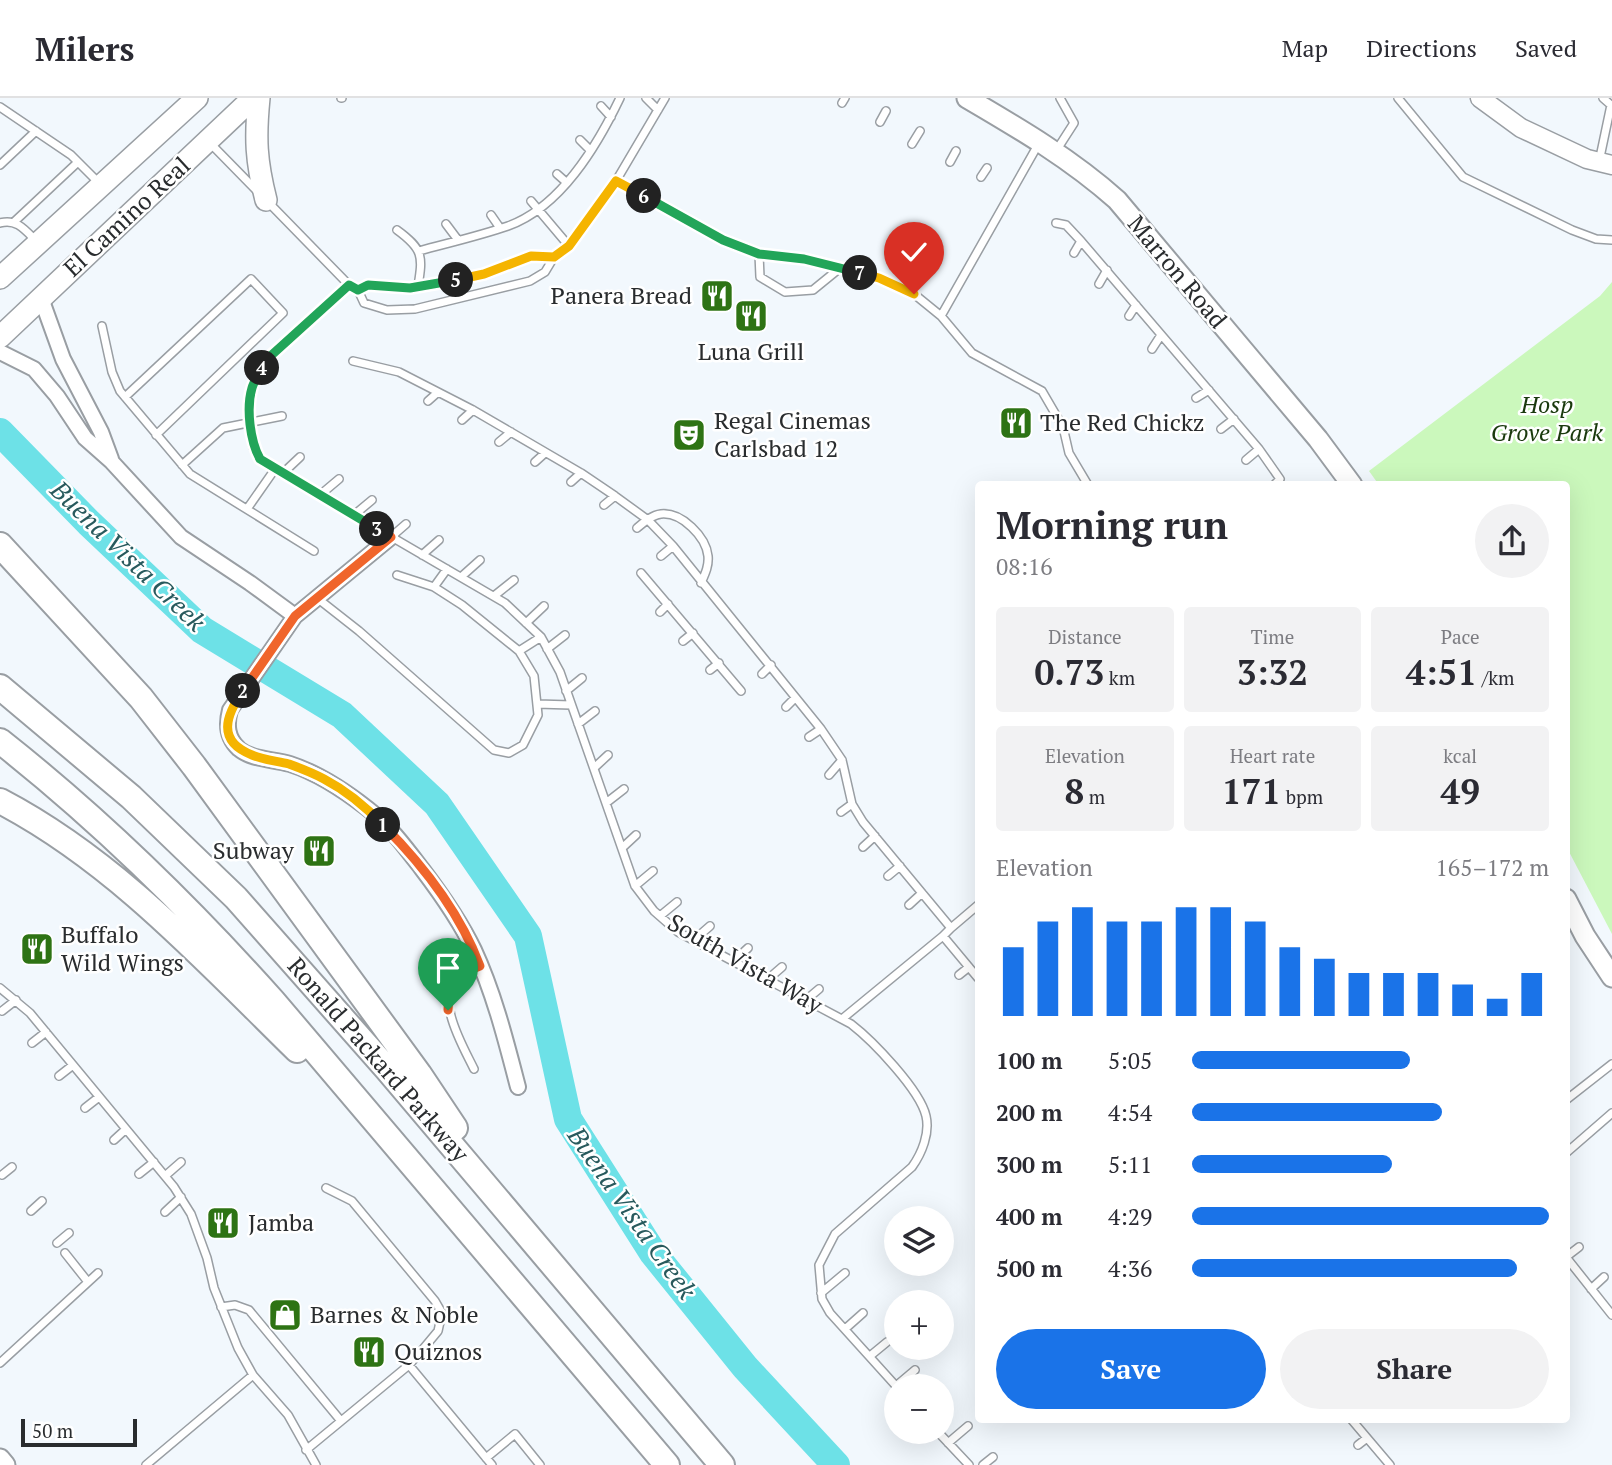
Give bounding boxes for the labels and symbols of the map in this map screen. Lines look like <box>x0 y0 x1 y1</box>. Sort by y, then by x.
street label: El Camino Real <box>56 149 197 283</box>
pin: 6 <box>626 178 662 214</box>
street label: Marron Road <box>1121 208 1234 335</box>
pin <box>884 222 944 294</box>
pin: 7 <box>842 256 878 290</box>
pin: 5 <box>438 262 474 298</box>
restaurant icon: Panera Bread <box>698 277 736 315</box>
place label: Panera Bread <box>551 279 692 311</box>
restaurant icon: Luna Grill <box>732 297 770 335</box>
place label: Luna Grill <box>698 335 804 367</box>
pin: 4 <box>244 350 280 386</box>
park label: Hosp Grove Park <box>1491 388 1604 448</box>
place label: Regal Cinemas Carlsbad 12 <box>714 404 871 464</box>
restaurant icon: The Red Chickz <box>997 404 1035 442</box>
place label: The Red Chickz <box>1040 406 1205 438</box>
theatre icon: Regal Cinemas Carlsbad 12 <box>670 416 708 454</box>
water label: Buena Vista Creek <box>43 472 214 638</box>
pin: 3 <box>360 512 394 546</box>
pin: 2 <box>226 674 260 708</box>
pin: 1 <box>366 808 400 842</box>
restaurant icon: Subway <box>300 832 338 870</box>
place label: Subway <box>213 834 295 866</box>
street label: South Vista Way <box>662 906 830 1021</box>
place label: Buffalo Wild Wings <box>61 918 184 978</box>
restaurant icon: Buffalo Wild Wings <box>18 930 56 968</box>
pin <box>418 938 478 1010</box>
street label: Ronald Packard Parkway <box>281 950 477 1169</box>
water label: Buena Vista Creek <box>560 1119 705 1306</box>
restaurant icon: Jamba <box>204 1204 242 1242</box>
place label: Jamba <box>248 1206 314 1238</box>
shop icon: Barnes & Noble <box>266 1296 304 1334</box>
place label: Barnes & Noble <box>310 1298 479 1330</box>
restaurant icon: Quiznos <box>350 1333 388 1371</box>
place label: Quiznos <box>394 1335 482 1367</box>
scale bar <box>21 1416 136 1448</box>

